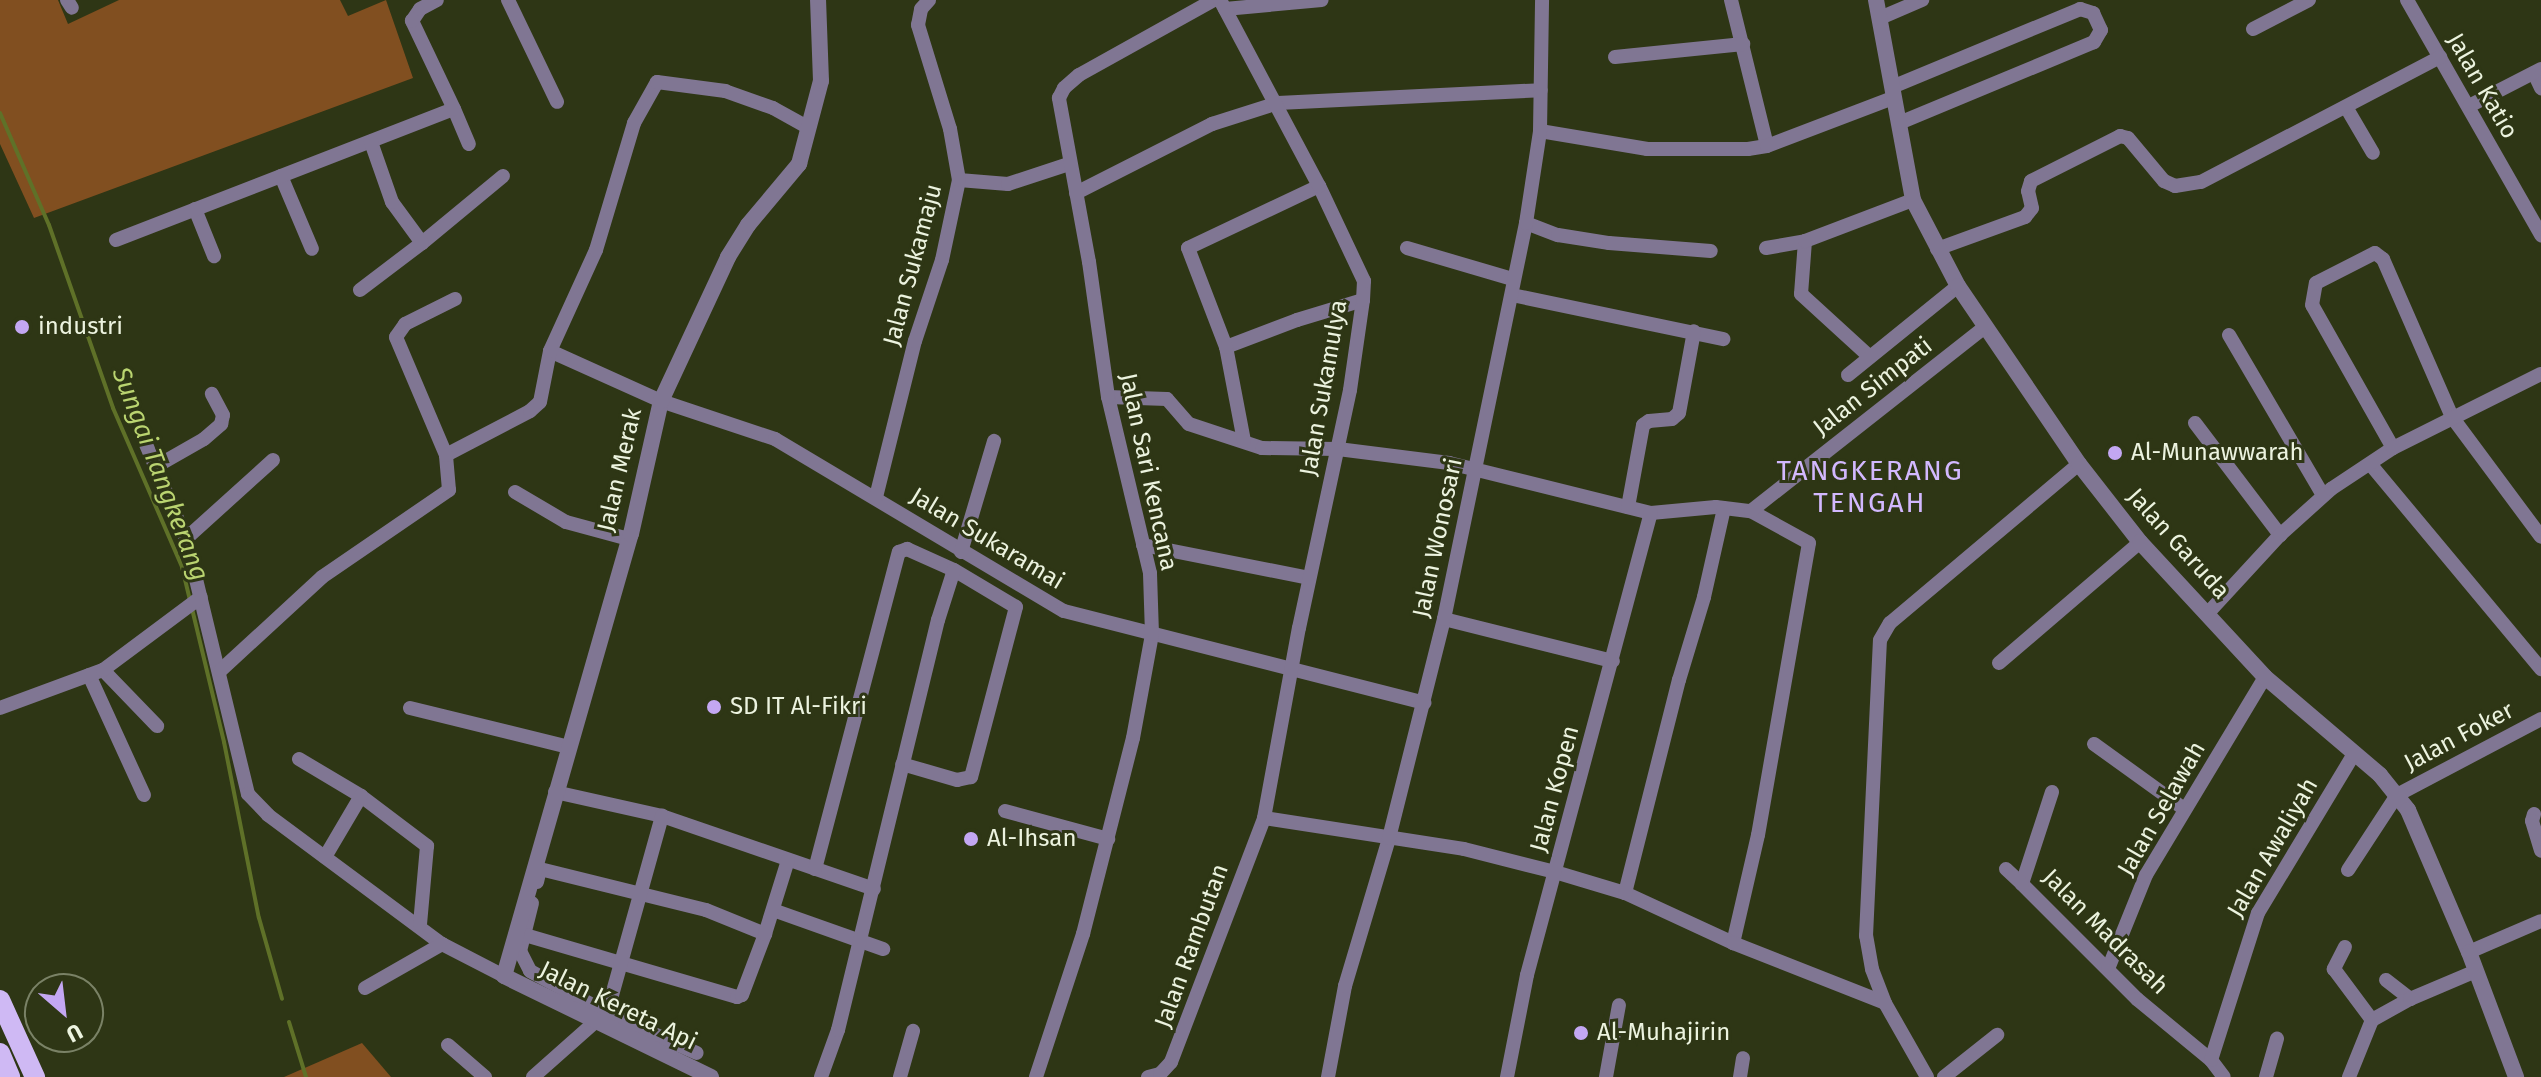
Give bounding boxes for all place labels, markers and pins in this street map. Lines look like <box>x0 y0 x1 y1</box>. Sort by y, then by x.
place label: industri <box>38 313 123 341</box>
marker: industri <box>13 318 31 336</box>
place label: Al-Munawwarah <box>2131 439 2304 467</box>
marker: Al-Munawwarah <box>2106 444 2124 462</box>
place label: SD IT Al-Fikri <box>730 693 867 721</box>
marker: SD IT Al-Fikri <box>705 698 723 716</box>
place label: Al-Ihsan <box>987 825 1076 853</box>
marker: Al-Ihsan <box>962 830 980 848</box>
place label: Al-Muhajirin <box>1597 1019 1730 1047</box>
marker: Al-Muhajirin <box>1572 1024 1590 1042</box>

